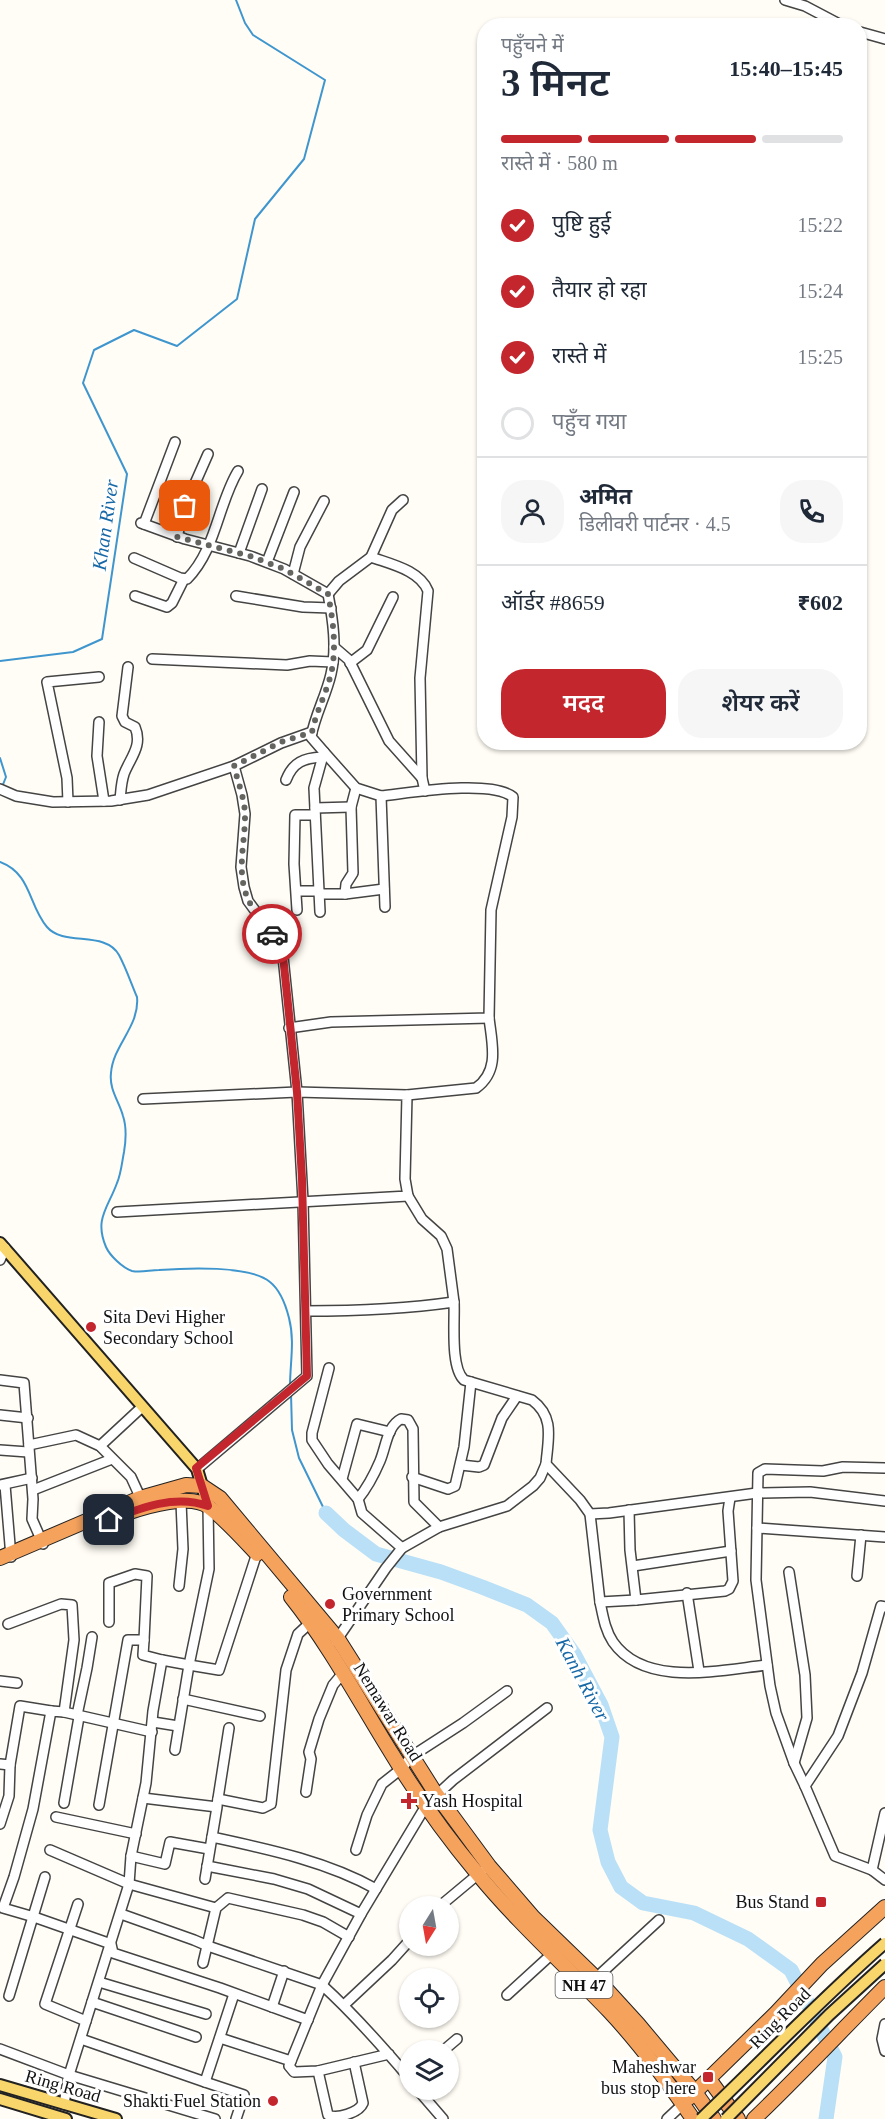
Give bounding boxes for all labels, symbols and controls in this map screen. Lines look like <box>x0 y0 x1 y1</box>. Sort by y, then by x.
text: पहुँचने में <box>501 34 564 56</box>
text: 15:40–15:45 <box>729 56 843 81</box>
text: 3 मिनट <box>501 61 609 104</box>
text: रास्ते में · 580 m <box>501 152 618 174</box>
icon: check <box>501 209 534 242</box>
text: पुष्टि हुई <box>552 211 611 236</box>
text: 15:22 <box>797 214 843 236</box>
icon: check <box>501 275 534 308</box>
text: तैयार हो रहा <box>552 277 647 302</box>
text: 15:24 <box>797 280 843 302</box>
icon: check <box>501 341 534 374</box>
text: रास्ते में <box>552 343 606 368</box>
text: 15:25 <box>797 346 843 368</box>
text: पहुँच गया <box>552 409 627 434</box>
water label: Khan River <box>88 478 122 573</box>
pin <box>159 480 210 531</box>
button: person <box>501 480 564 543</box>
button: phone <box>780 480 843 543</box>
text: अमित <box>579 484 632 509</box>
icon: bag <box>168 489 201 522</box>
text: डिलीवरी पार्टनर · 4.5 <box>579 513 731 535</box>
text: ऑर्डर #8659 <box>501 590 605 615</box>
text: ₹602 <box>797 590 843 615</box>
button: मदद <box>501 669 666 738</box>
button: शेयर करें <box>678 669 843 738</box>
courier <box>242 904 302 964</box>
icon: car <box>256 918 289 951</box>
place label: Sita Devi Higher Secondary School <box>103 1307 233 1348</box>
marker: Sita Devi Higher Secondary School <box>84 1320 98 1334</box>
pin <box>83 1494 134 1545</box>
icon: home <box>92 1503 125 1536</box>
place label: Government Primary School <box>342 1584 455 1625</box>
marker: Government Primary School <box>323 1597 337 1611</box>
water label: Kanh River <box>551 1632 614 1725</box>
street label: Nemawar Road <box>350 1659 426 1765</box>
place label: Yash Hospital <box>422 1791 523 1811</box>
marker: Yash Hospital <box>400 1792 418 1810</box>
place label: Bus Stand <box>735 1892 809 1912</box>
marker: Bus Stand <box>814 1895 828 1909</box>
north arrow <box>399 1896 459 1956</box>
map controls <box>399 1896 459 2100</box>
button: locate <box>399 1968 459 2028</box>
road number: NH 47 <box>556 1972 612 1998</box>
street label: Ring Road <box>746 1984 814 2052</box>
button: layers <box>399 2040 459 2100</box>
place label: Maheshwar bus stop here <box>601 2057 696 2098</box>
street label: Ring Road <box>23 2066 103 2106</box>
marker: Maheshwar bus stop here <box>701 2070 715 2084</box>
place label: Shakti Fuel Station <box>123 2091 261 2111</box>
marker: Shakti Fuel Station <box>266 2094 280 2108</box>

